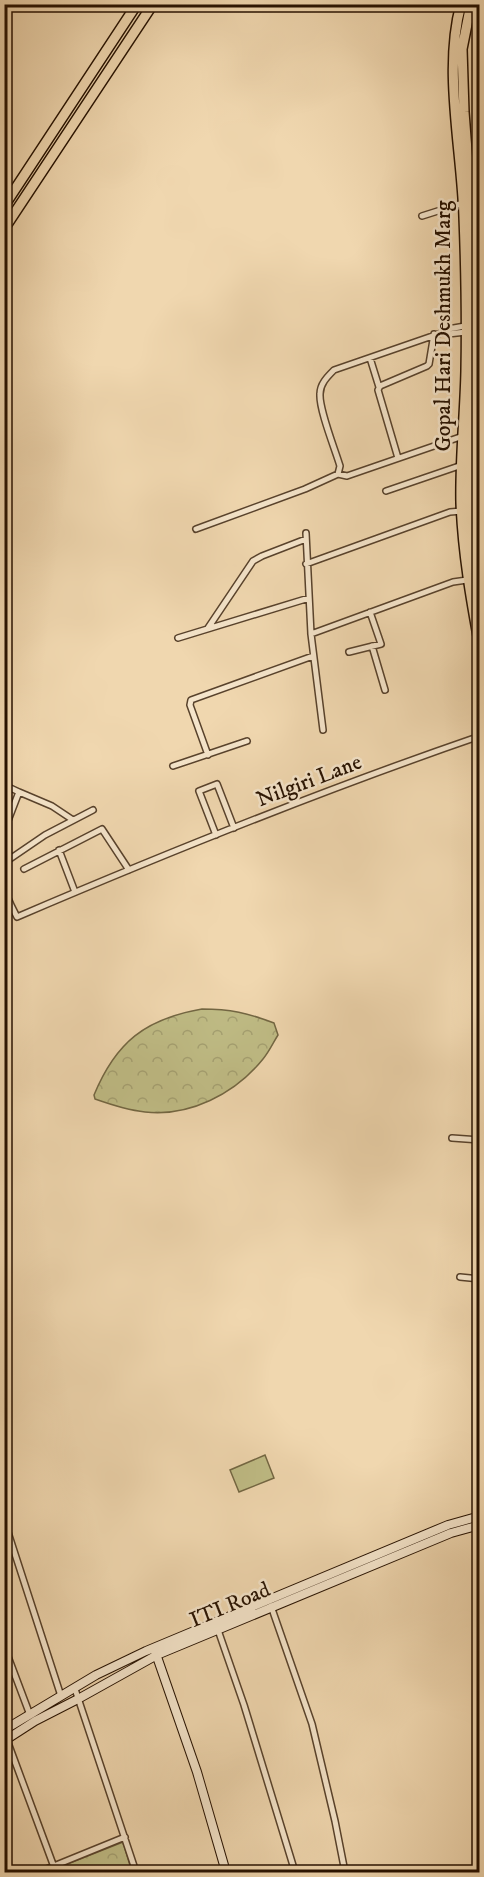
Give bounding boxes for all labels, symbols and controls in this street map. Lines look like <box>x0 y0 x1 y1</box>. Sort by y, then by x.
street label: Gopal Hari Deshmukh Marg <box>430 200 457 452</box>
street label: Nilgiri Lane <box>253 749 365 813</box>
street label: ITI Road <box>186 1576 274 1634</box>

